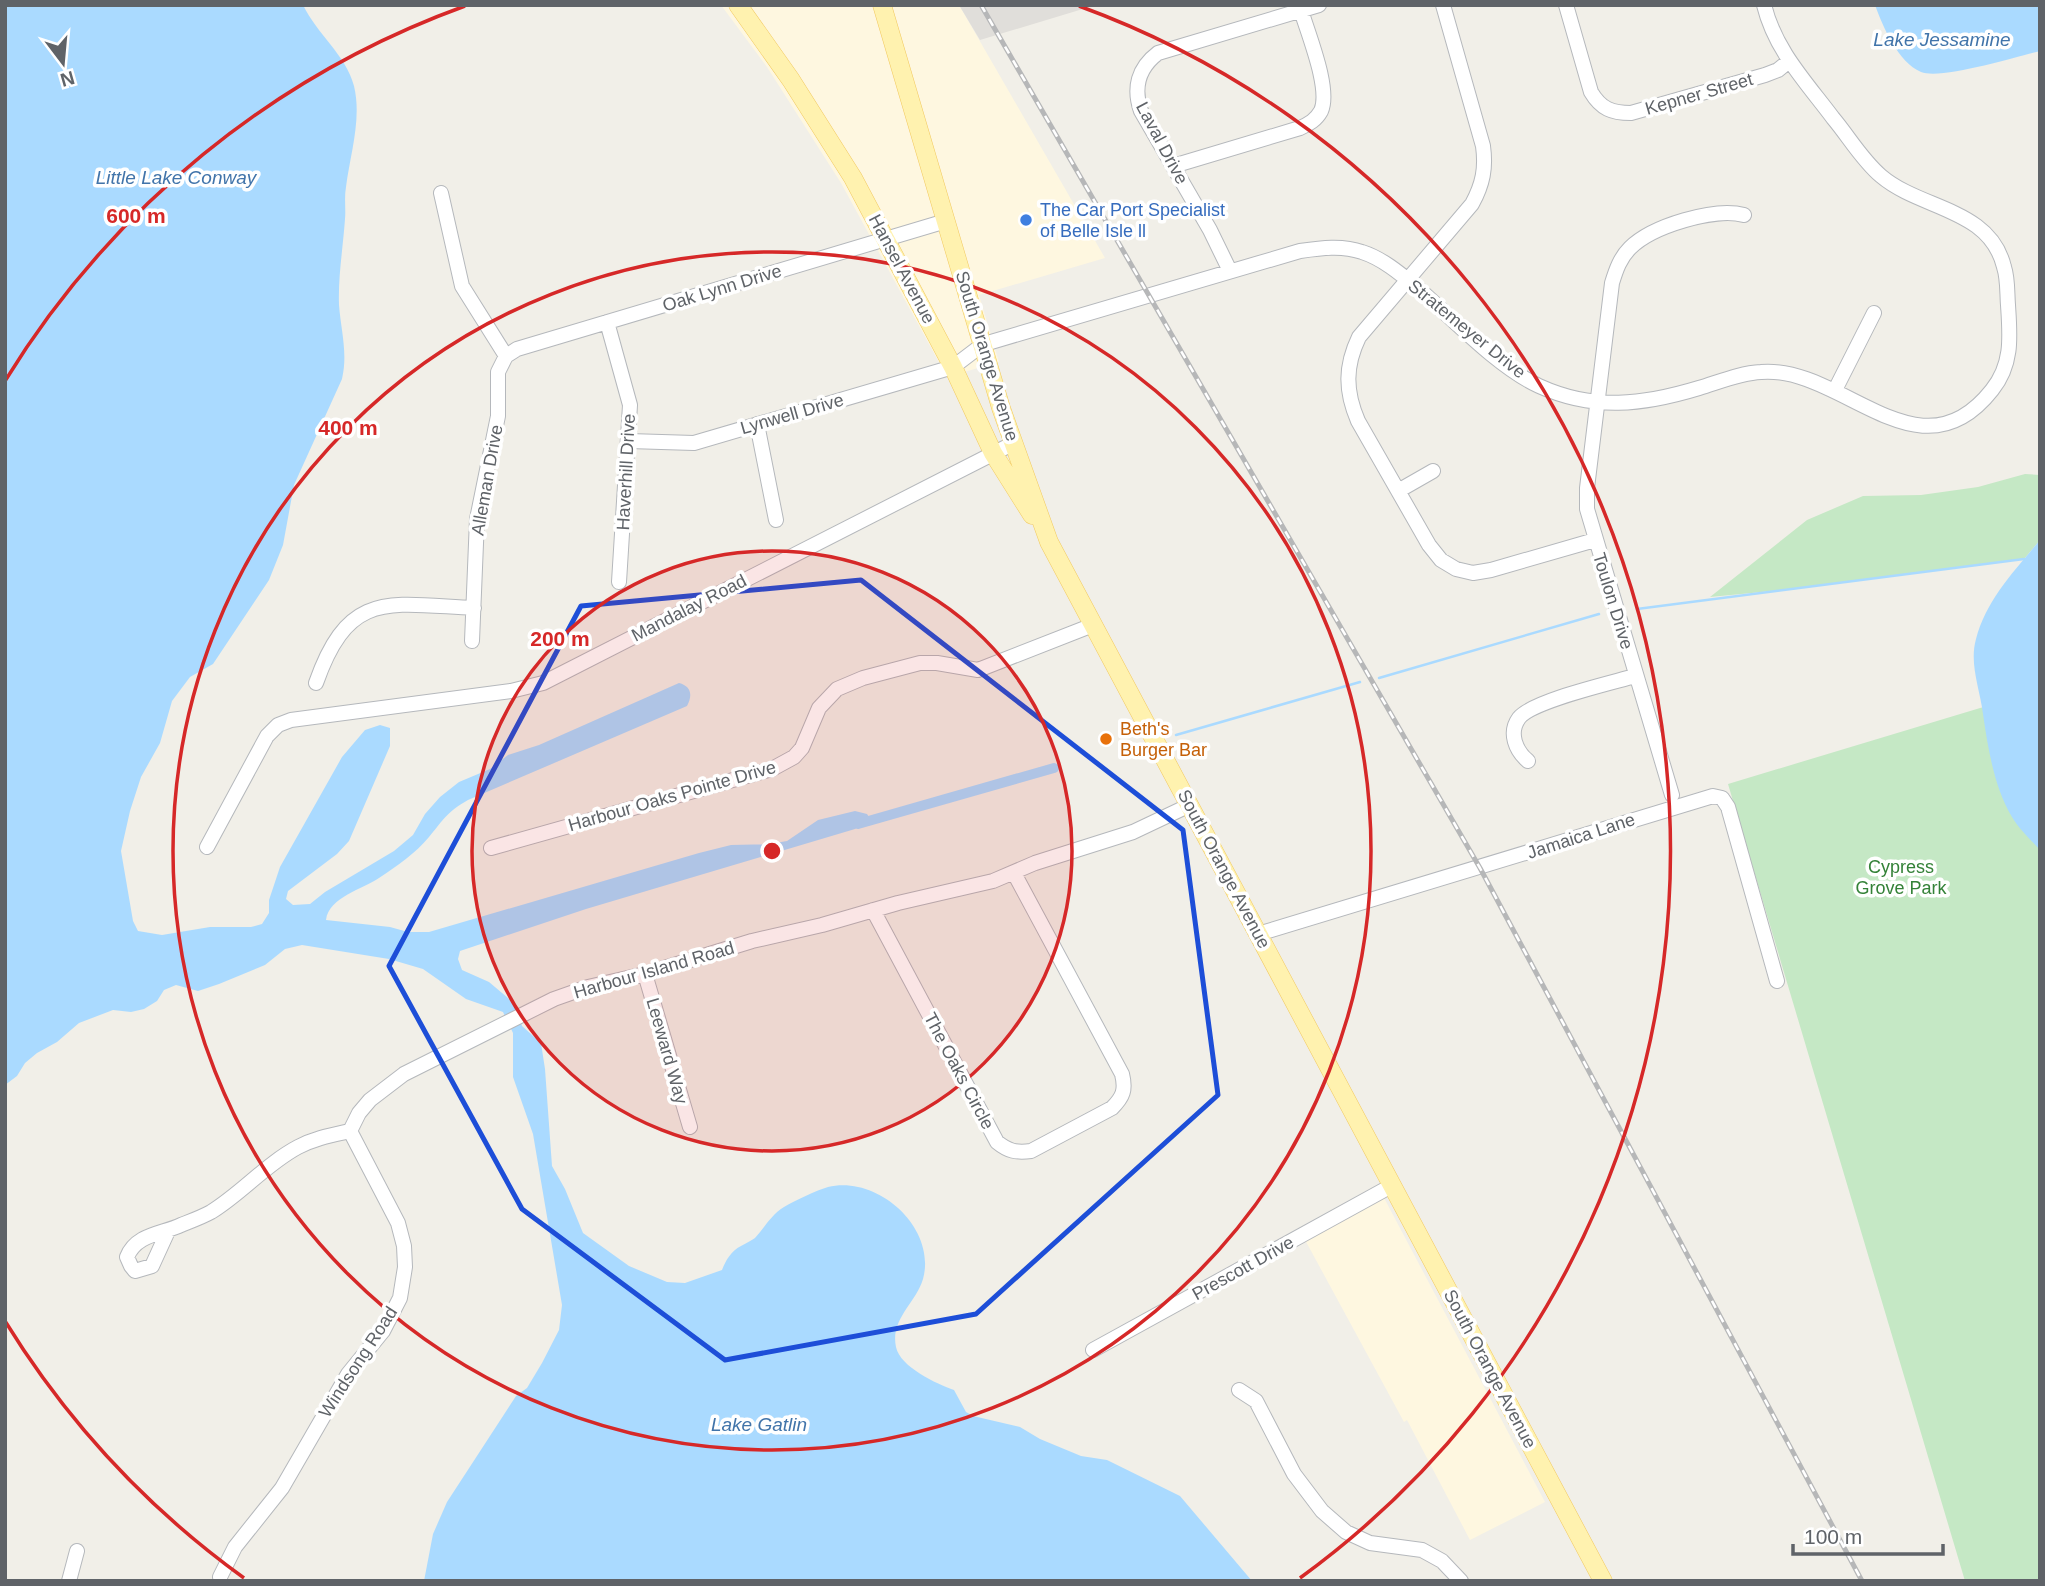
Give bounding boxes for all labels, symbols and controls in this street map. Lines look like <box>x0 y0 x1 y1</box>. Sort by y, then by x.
north arrow <box>28 28 98 98</box>
water label: Lake Jessamine <box>1873 29 2011 50</box>
text: N <box>58 67 77 91</box>
street label: Kepner Street <box>1643 69 1755 119</box>
street label: Laval Drive <box>1132 99 1192 187</box>
water label: Little Lake Conway <box>96 167 258 188</box>
place label: The Car Port Specialist of Belle Isle ll <box>1040 200 1225 241</box>
text: 600 m <box>106 204 166 227</box>
street label: Hansel Avenue <box>865 211 939 327</box>
marker: The Car Port Specialist of Belle Isle ll <box>1018 212 1034 228</box>
street label: Oak Lynn Drive <box>660 260 784 316</box>
street label: South Orange Avenue <box>952 269 1022 443</box>
street label: Stratemeyer Drive <box>1404 276 1530 382</box>
street label: Lynwell Drive <box>738 390 846 438</box>
street label: Haverhill Drive <box>613 413 639 531</box>
text: 400 m <box>318 416 378 439</box>
street label: Alleman Drive <box>467 423 507 537</box>
street label: Toulon Drive <box>1589 550 1637 652</box>
street label: Mandalay Road <box>628 570 750 646</box>
text: 200 m <box>530 627 590 650</box>
place label: Beth's Burger Bar <box>1120 719 1207 760</box>
marker: Beth's Burger Bar <box>1098 731 1114 747</box>
street label: Harbour Oaks Pointe Drive <box>566 757 778 835</box>
street label: South Orange Avenue <box>1174 786 1274 952</box>
street label: Jamaica Lane <box>1525 809 1637 863</box>
centre of rings <box>760 839 784 863</box>
park label: Cypress Grove Park <box>1855 857 1948 898</box>
street label: Harbour Island Road <box>571 937 737 1003</box>
street label: Leeward Way <box>642 996 692 1106</box>
street label: The Oaks Circle <box>920 1009 998 1133</box>
street label: Prescott Drive <box>1189 1232 1297 1304</box>
street label: South Orange Avenue <box>1440 1286 1540 1452</box>
street label: Windsong Road <box>315 1303 401 1421</box>
water label: Lake Gatlin <box>711 1414 807 1435</box>
scale bar <box>1793 1512 1944 1556</box>
text: 100 m <box>1804 1525 1862 1548</box>

